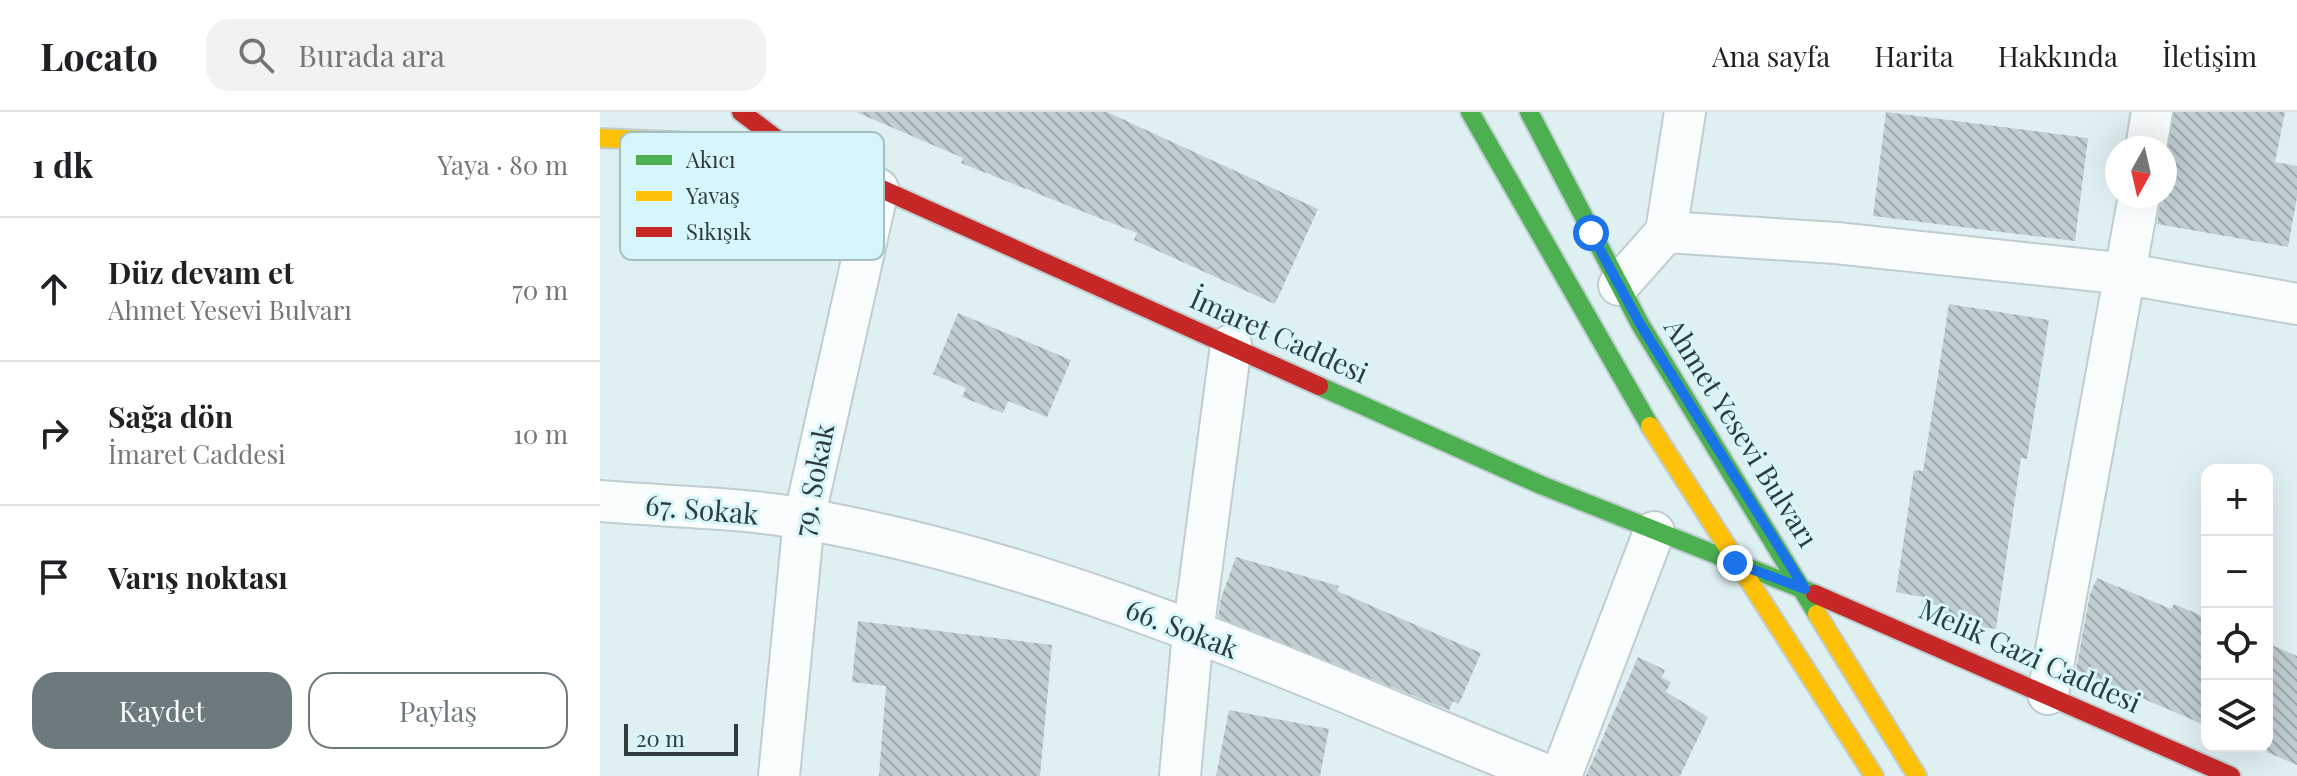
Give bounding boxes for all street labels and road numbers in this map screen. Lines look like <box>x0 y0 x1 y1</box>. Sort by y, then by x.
street label: İmaret Caddesi <box>1185 279 1375 390</box>
street label: Ahmet Yesevi Bulvarı <box>1656 310 1828 553</box>
street label: 79. Sokak <box>783 419 842 539</box>
street label: 67. Sokak <box>644 485 761 532</box>
street label: 66. Sokak <box>1121 589 1245 666</box>
street label: Melik Gazi Caddesi <box>1914 589 2147 720</box>

